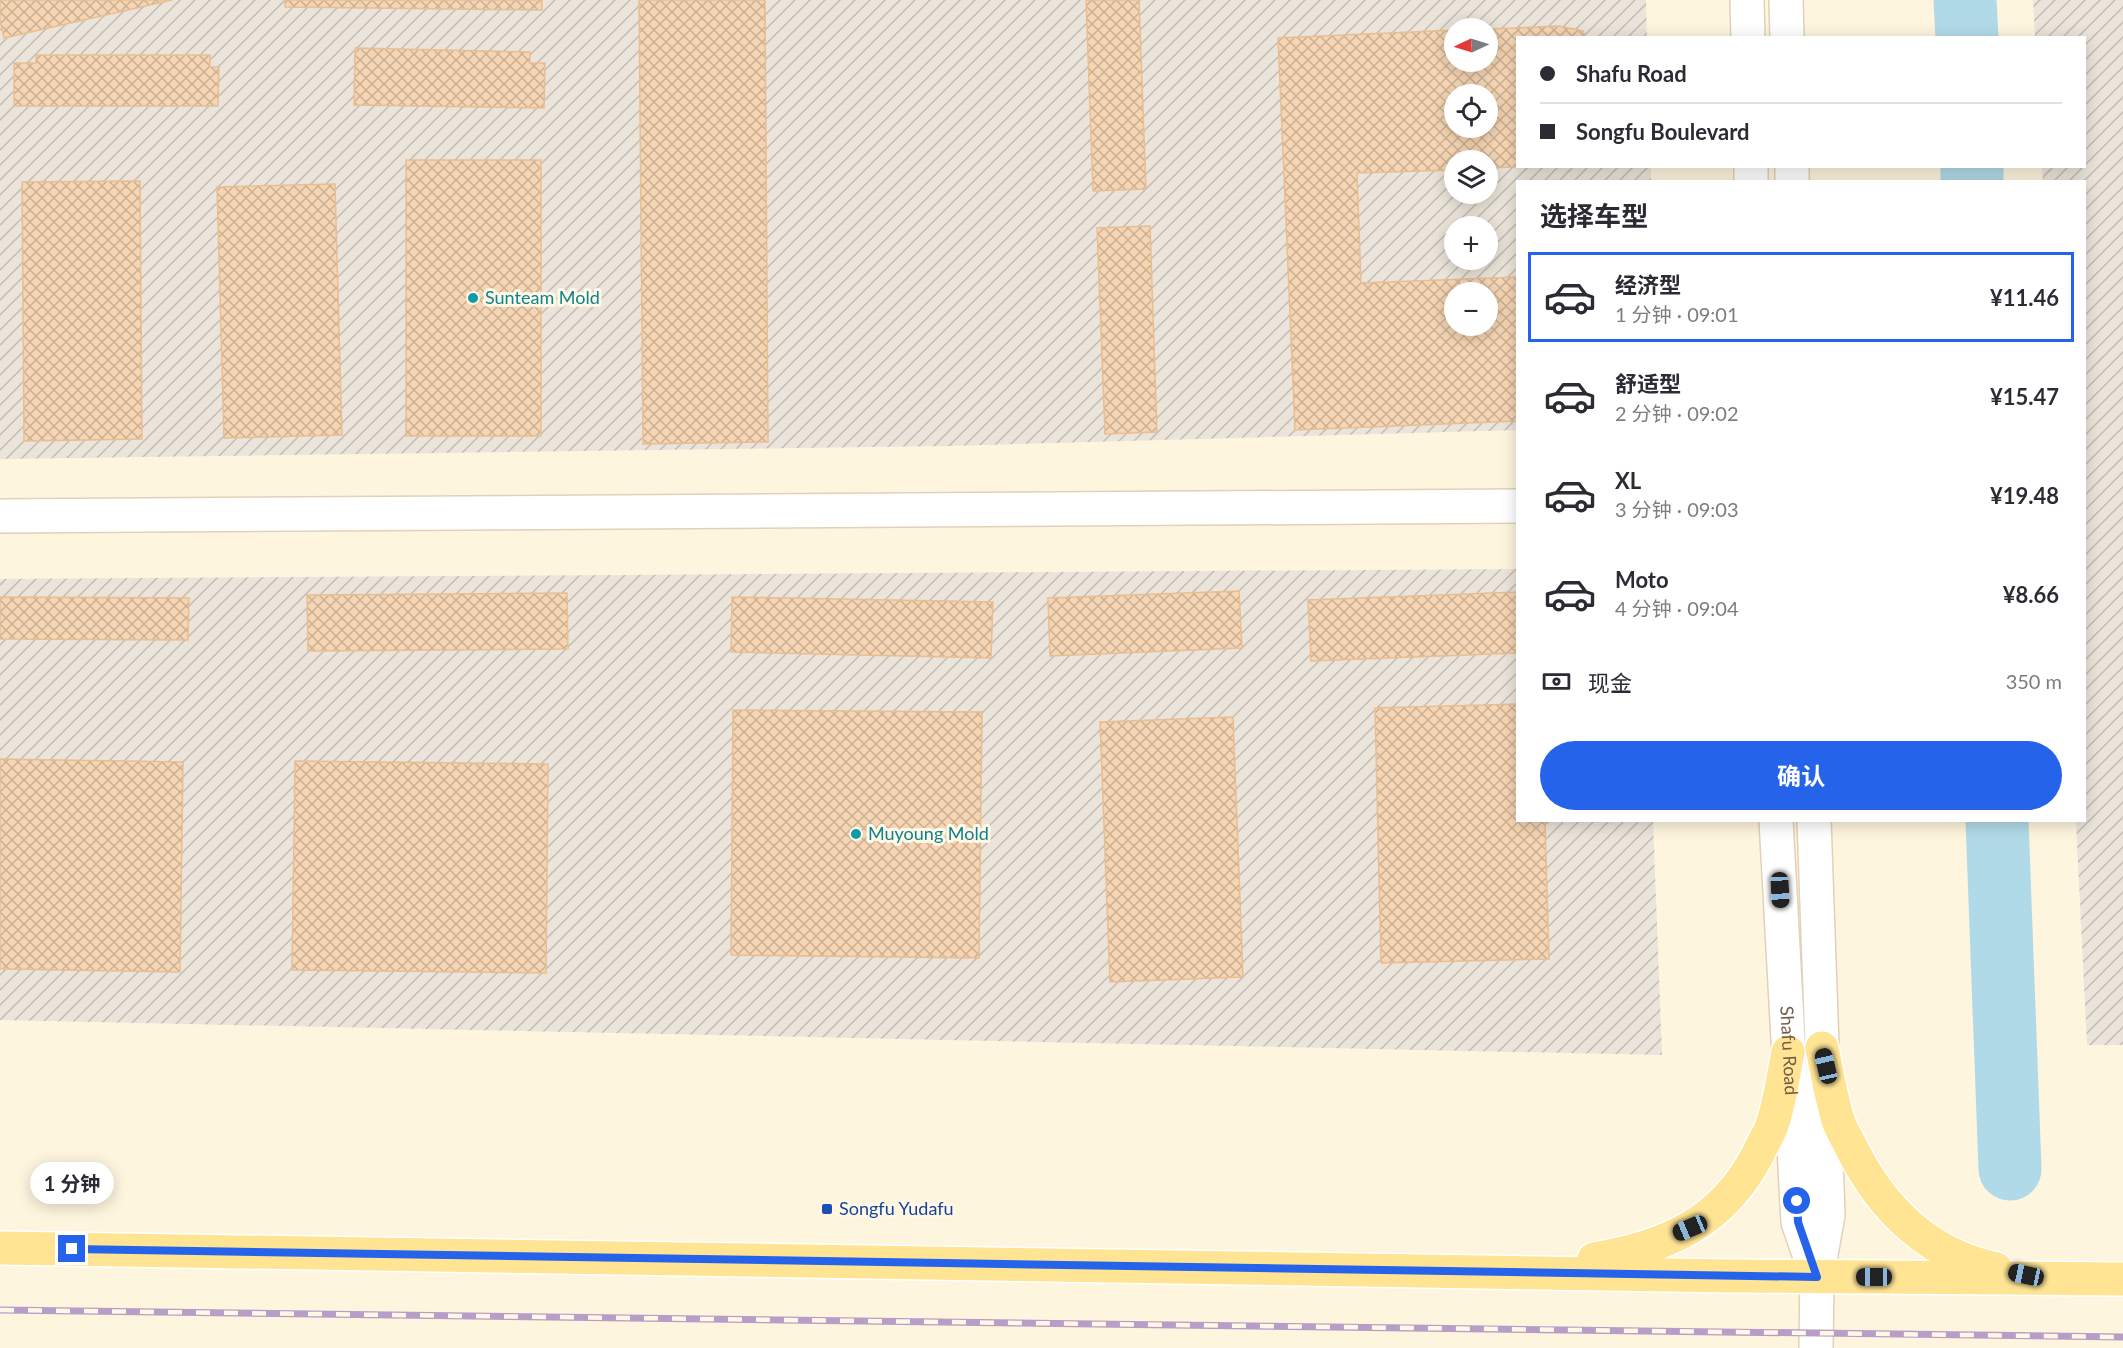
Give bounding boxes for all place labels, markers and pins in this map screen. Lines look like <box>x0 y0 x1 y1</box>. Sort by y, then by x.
place label: Sunteam Mold <box>485 286 600 308</box>
marker: Sunteam Mold <box>466 291 480 305</box>
place label: Muyoung Mold <box>868 822 989 844</box>
marker: Muyoung Mold <box>849 827 863 841</box>
place label: Songfu Yudafu <box>839 1197 954 1219</box>
marker: Songfu Yudafu <box>820 1202 834 1216</box>

